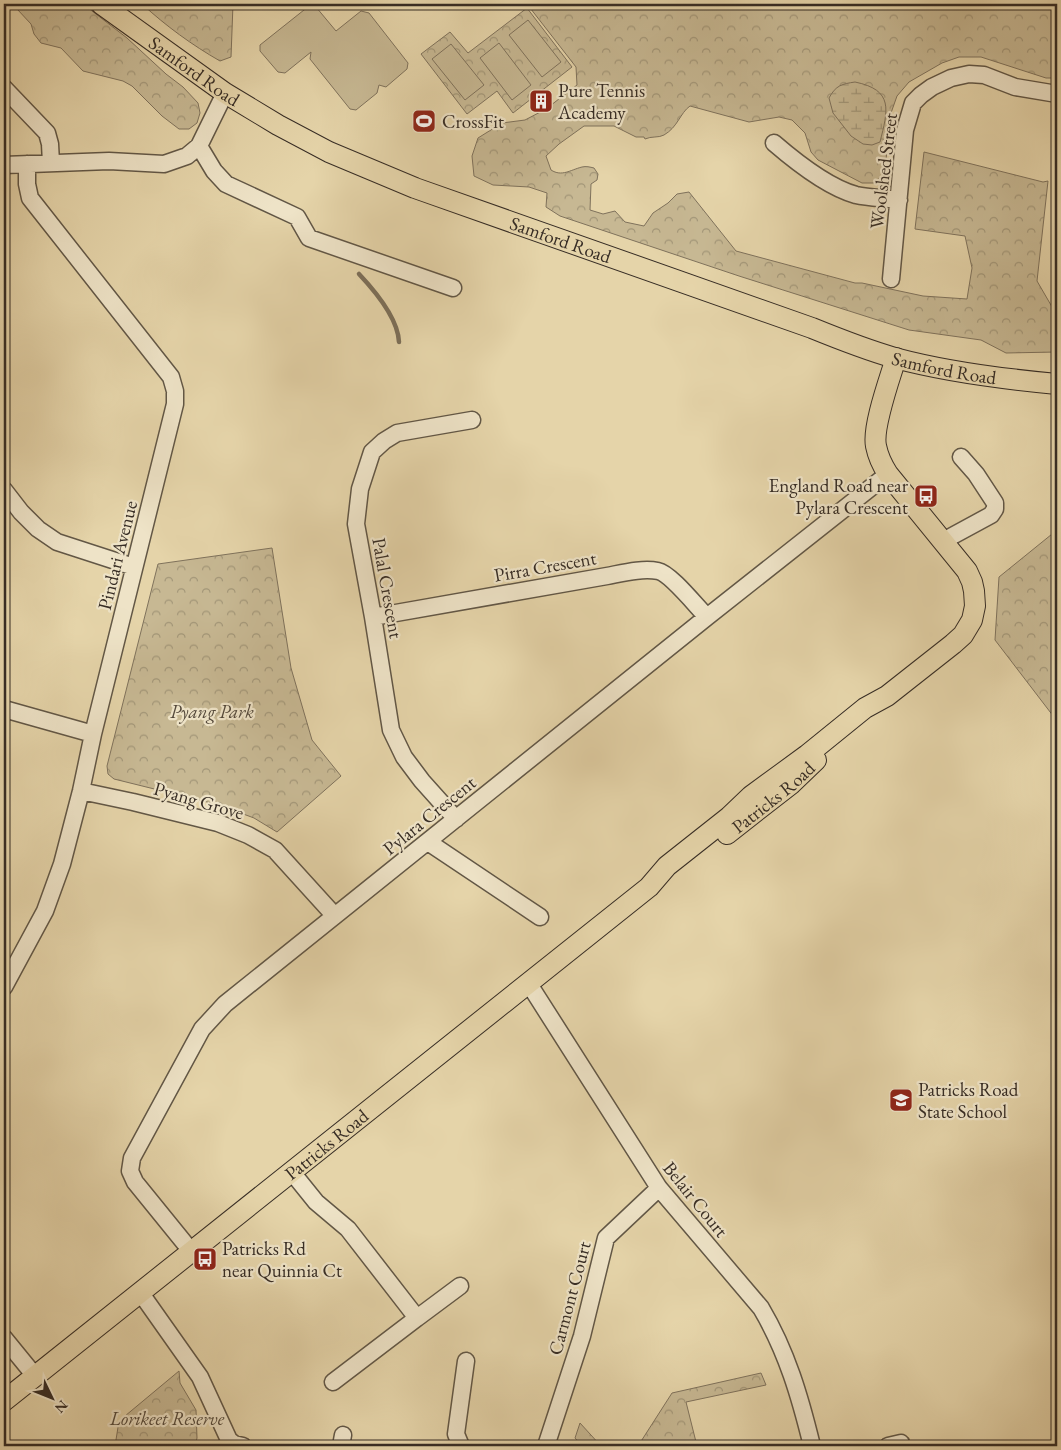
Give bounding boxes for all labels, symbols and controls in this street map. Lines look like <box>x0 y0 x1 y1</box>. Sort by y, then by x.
street label: Samford Road <box>144 30 245 112</box>
place label: Pure Tennis Academy <box>557 78 645 125</box>
building icon: Pure Tennis Academy <box>528 88 554 114</box>
sports icon: CrossFit <box>411 108 437 134</box>
place label: CrossFit <box>442 109 504 134</box>
street label: Woolshed Street <box>864 111 903 231</box>
street label: Samford Road <box>506 210 615 269</box>
street label: Samford Road <box>889 346 998 390</box>
place label: England Road near Pylara Crescent <box>768 473 909 520</box>
bus stop icon: England Road near Pylara Crescent <box>913 483 939 509</box>
street label: Pindari Avenue <box>92 498 143 612</box>
street label: Palal Crescent <box>366 536 409 640</box>
street label: Pirra Crescent <box>492 545 598 588</box>
park label: Pyang Park <box>170 699 254 724</box>
street label: Patricks Road <box>726 756 821 839</box>
street label: Pylara Crescent <box>378 770 481 861</box>
street label: Pyang Grove <box>151 776 247 825</box>
place label: Patricks Road State School <box>918 1077 1019 1124</box>
school or university icon: Patricks Road State School <box>888 1087 914 1113</box>
street label: Patricks Road <box>279 1103 374 1186</box>
street label: Belair Court <box>657 1156 734 1242</box>
place label: Patricks Rd near Quinnia Ct <box>222 1236 342 1283</box>
street label: Carmont Court <box>542 1239 597 1358</box>
bus stop icon: Patricks Rd near Quinnia Ct <box>192 1246 218 1272</box>
north arrow <box>28 1372 78 1422</box>
text: N <box>51 1397 72 1418</box>
park label: Lorikeet Reserve <box>109 1406 225 1431</box>

